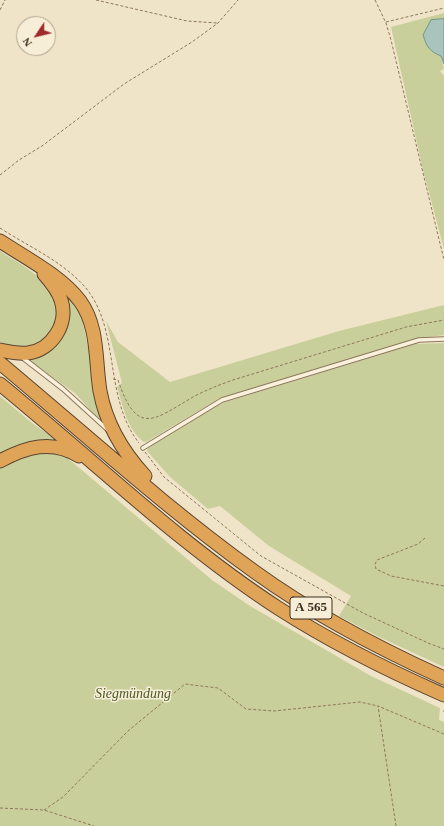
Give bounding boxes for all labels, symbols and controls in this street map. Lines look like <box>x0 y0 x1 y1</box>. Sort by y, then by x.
north arrow <box>16 16 56 56</box>
text: N <box>20 36 34 49</box>
road number: A 565 <box>290 597 332 619</box>
park label: Siegmündung <box>95 686 171 702</box>

